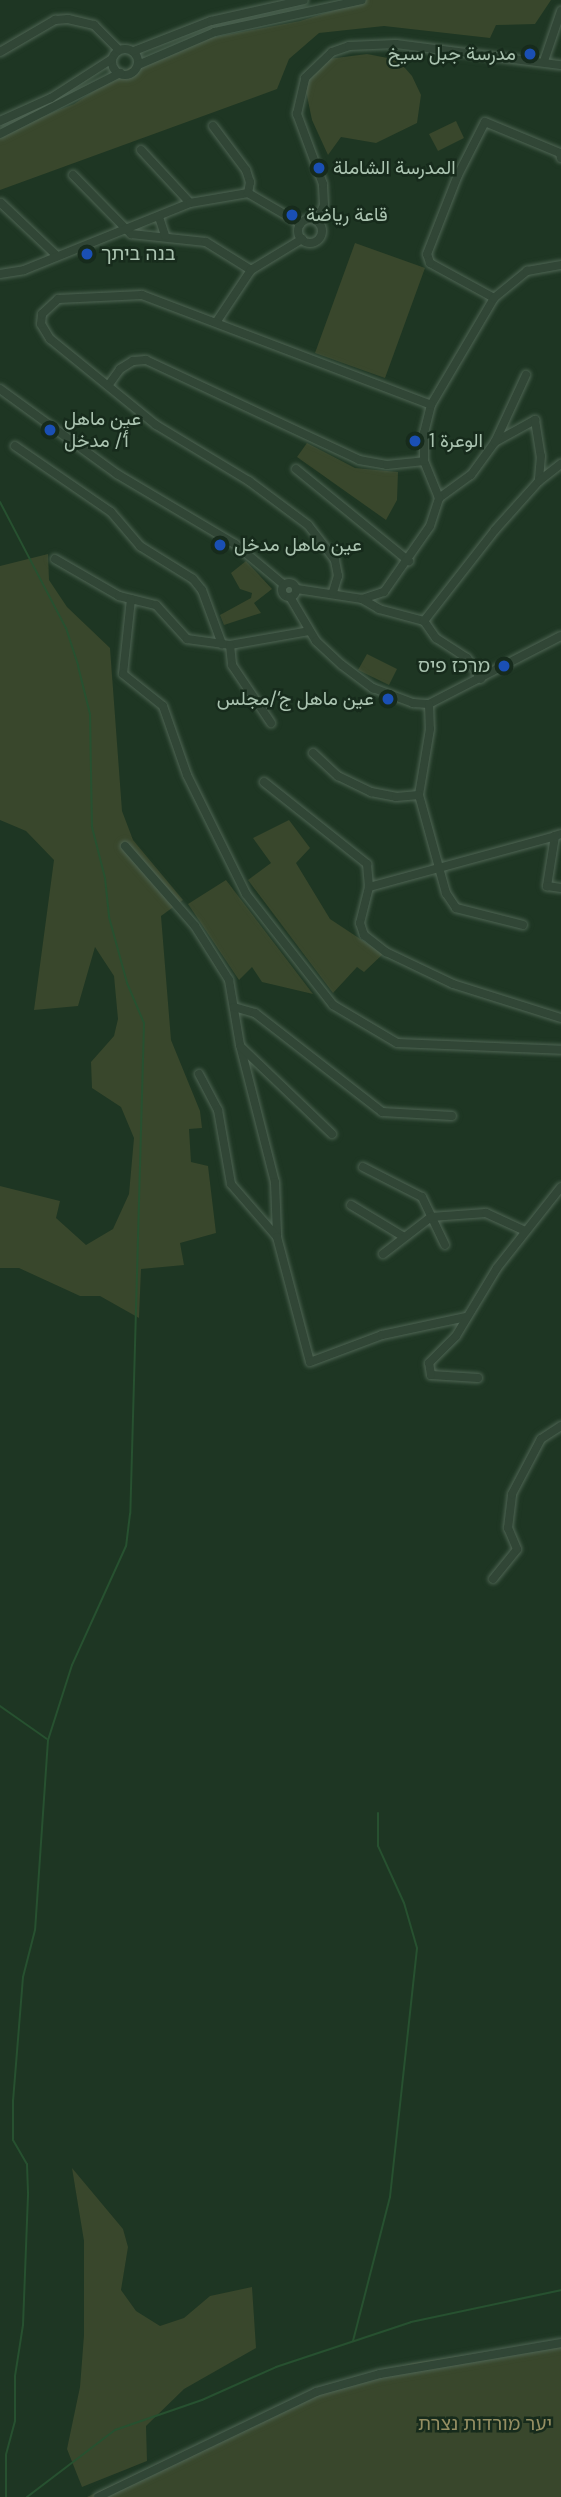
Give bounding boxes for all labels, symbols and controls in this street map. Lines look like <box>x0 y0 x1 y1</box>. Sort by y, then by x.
place label: مدرسة جبل سيخ <box>388 43 516 65</box>
marker: مدرسة جبل سيخ <box>522 46 538 62</box>
place label: المدرسة الشاملة <box>333 157 456 179</box>
marker: المدرسة الشاملة <box>311 160 327 176</box>
place label: قاعة رياضة <box>306 204 388 226</box>
marker: قاعة رياضة <box>284 207 300 223</box>
place label: בנה ביתך <box>101 243 175 265</box>
marker: בנה ביתך <box>79 246 95 262</box>
place label: عين ماهل أ‘/ مدخل <box>64 408 141 452</box>
marker: عين ماهل أ‘/ مدخل <box>42 422 58 438</box>
place label: الوعرة 1 <box>429 430 483 452</box>
marker: الوعرة 1 <box>407 433 423 449</box>
place label: عين ماهل مدخل <box>234 534 362 556</box>
marker: عين ماهل مدخل <box>212 537 228 553</box>
place label: מרכז פיס <box>418 655 490 677</box>
marker: מרכז פיס <box>496 658 512 674</box>
place label: عين ماهل ج‘/مجلس <box>217 688 374 710</box>
marker: عين ماهل ج‘/مجلس <box>380 691 396 707</box>
park label: יער מורדות נצרת <box>418 2413 552 2435</box>

